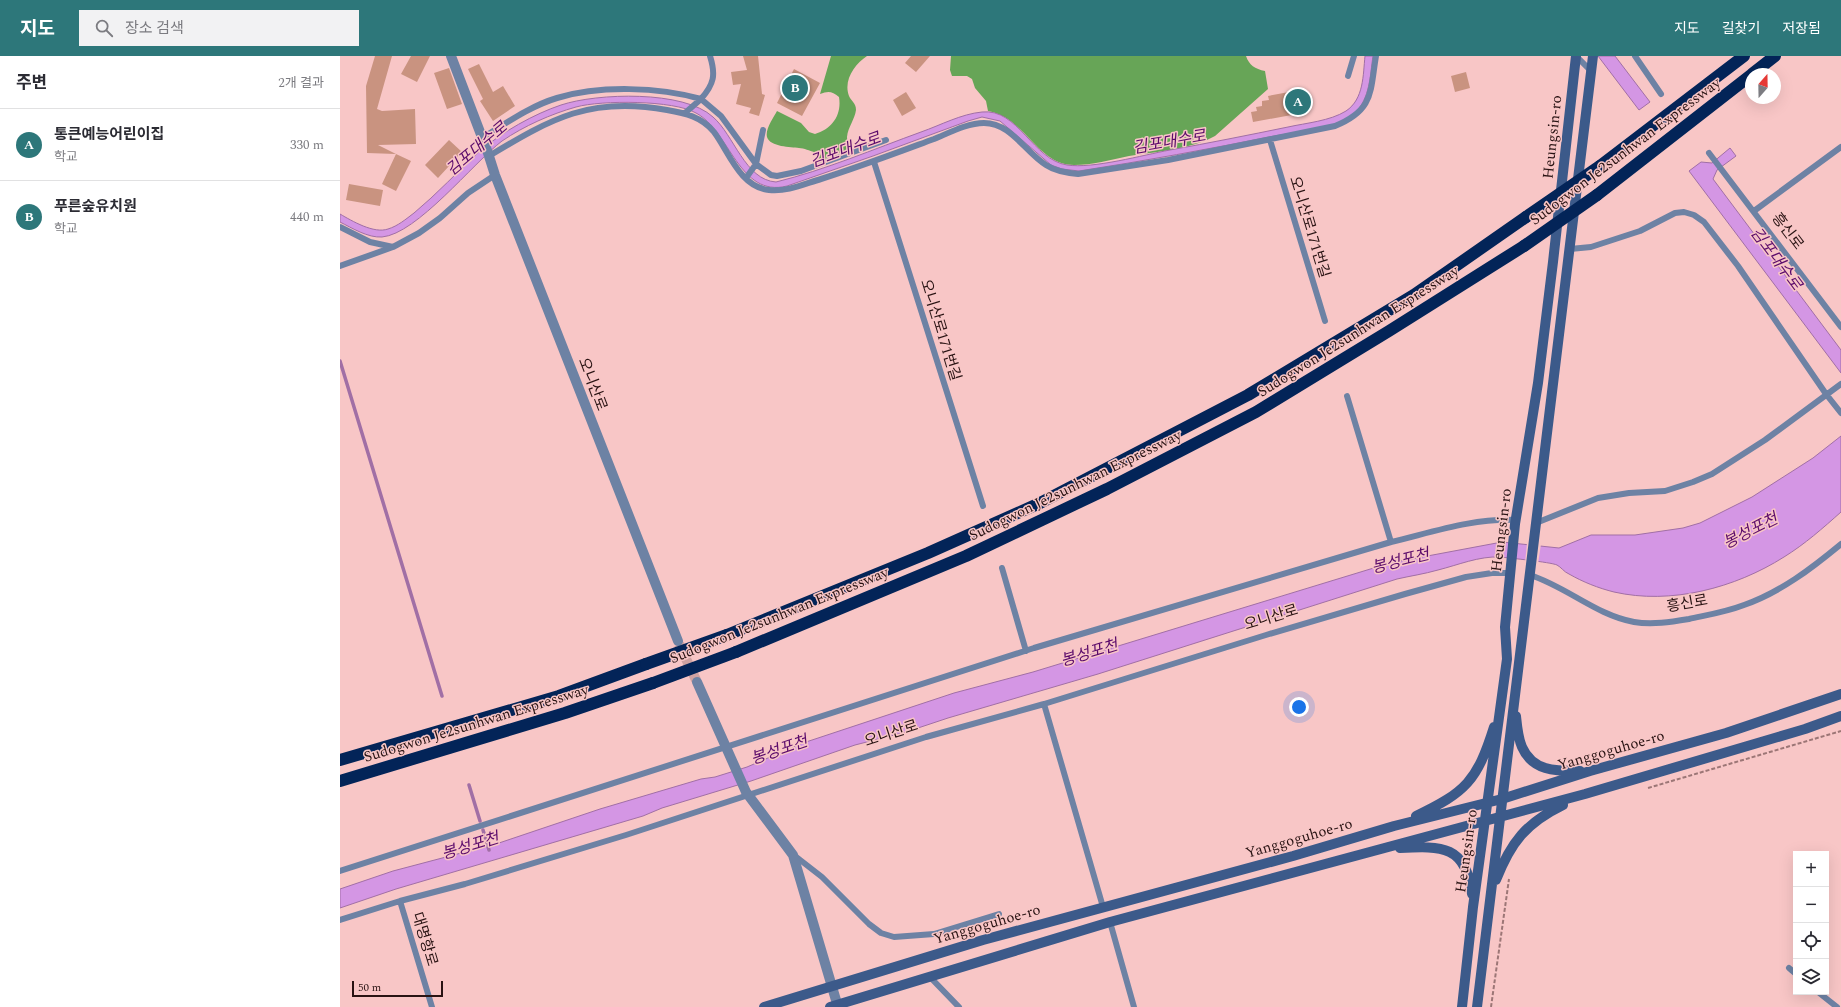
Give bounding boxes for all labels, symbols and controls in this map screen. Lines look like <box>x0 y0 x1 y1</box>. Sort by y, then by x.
search box <box>79 10 359 46</box>
text: 지도 <box>20 15 55 44</box>
icon: search <box>93 17 115 39</box>
text: 장소 검색 <box>125 17 184 40</box>
text: 지도 <box>1674 18 1700 39</box>
text: 길찾기 <box>1722 18 1760 39</box>
text: 저장됨 <box>1782 18 1821 39</box>
north arrow <box>1745 68 1781 104</box>
text: 주변 <box>16 70 47 96</box>
street label: Sudogwon Je2sunhwan Expressway <box>1525 71 1726 231</box>
text: 2개 결과 <box>278 73 324 93</box>
pin: B <box>782 73 808 103</box>
pin: A <box>1285 87 1311 117</box>
street label: Heungsin-ro <box>1537 94 1568 180</box>
water label: 김포대수로 <box>441 115 514 182</box>
text: 통큰예능어린이집 <box>54 123 164 146</box>
water label: 김포대수로 <box>1131 124 1209 160</box>
water label: 김포대수로 <box>807 126 885 174</box>
text: A <box>24 135 34 155</box>
text: 330 m <box>290 135 324 155</box>
text: 학교 <box>54 147 78 167</box>
street label: 오니산로171번길 <box>1283 173 1336 281</box>
text: 푸른숲유치원 <box>54 195 137 218</box>
text: B <box>24 207 34 227</box>
text: 440 m <box>290 207 324 227</box>
street label: 흥신로 <box>1766 208 1809 255</box>
text: 학교 <box>54 219 78 239</box>
water label: 김포대수로 <box>1744 222 1809 296</box>
street label: Sudogwon Je2sunhwan Expressway <box>1253 259 1464 403</box>
street label: 오니산로171번길 <box>914 276 967 384</box>
street label: 오니산로 <box>572 354 613 414</box>
street label: Sudogwon Je2sunhwan Expressway <box>965 423 1186 547</box>
street label: Heungsin-ro <box>1485 487 1518 573</box>
water label: 봉성포천 <box>1719 506 1784 555</box>
water label: 봉성포천 <box>1369 542 1434 580</box>
street label: Sudogwon Je2sunhwan Expressway <box>666 561 893 670</box>
street label: 흥신로 <box>1665 589 1709 618</box>
street label: 오니산로 <box>1241 598 1301 637</box>
water label: 봉성포천 <box>1058 632 1123 673</box>
street label: Sudogwon Je2sunhwan Expressway <box>361 678 592 769</box>
your location <box>1289 697 1309 717</box>
street label: 오니산로 <box>861 714 921 753</box>
street label: Yanggoguhoe-ro <box>1555 724 1667 777</box>
water label: 봉성포천 <box>748 728 813 771</box>
street label: Heungsin-ro <box>1449 808 1484 894</box>
street label: Yanggoguhoe-ro <box>1243 812 1355 865</box>
water label: 봉성포천 <box>439 825 504 866</box>
map controls <box>1793 851 1829 995</box>
button: + <box>1793 851 1829 887</box>
button: − <box>1793 887 1829 923</box>
street label: Yanggoguhoe-ro <box>931 898 1043 951</box>
street label: 대명항로 <box>405 909 444 969</box>
button: locate <box>1793 923 1829 959</box>
button: layers <box>1793 959 1829 995</box>
scale bar <box>352 979 443 998</box>
text: 50 m <box>358 979 381 996</box>

